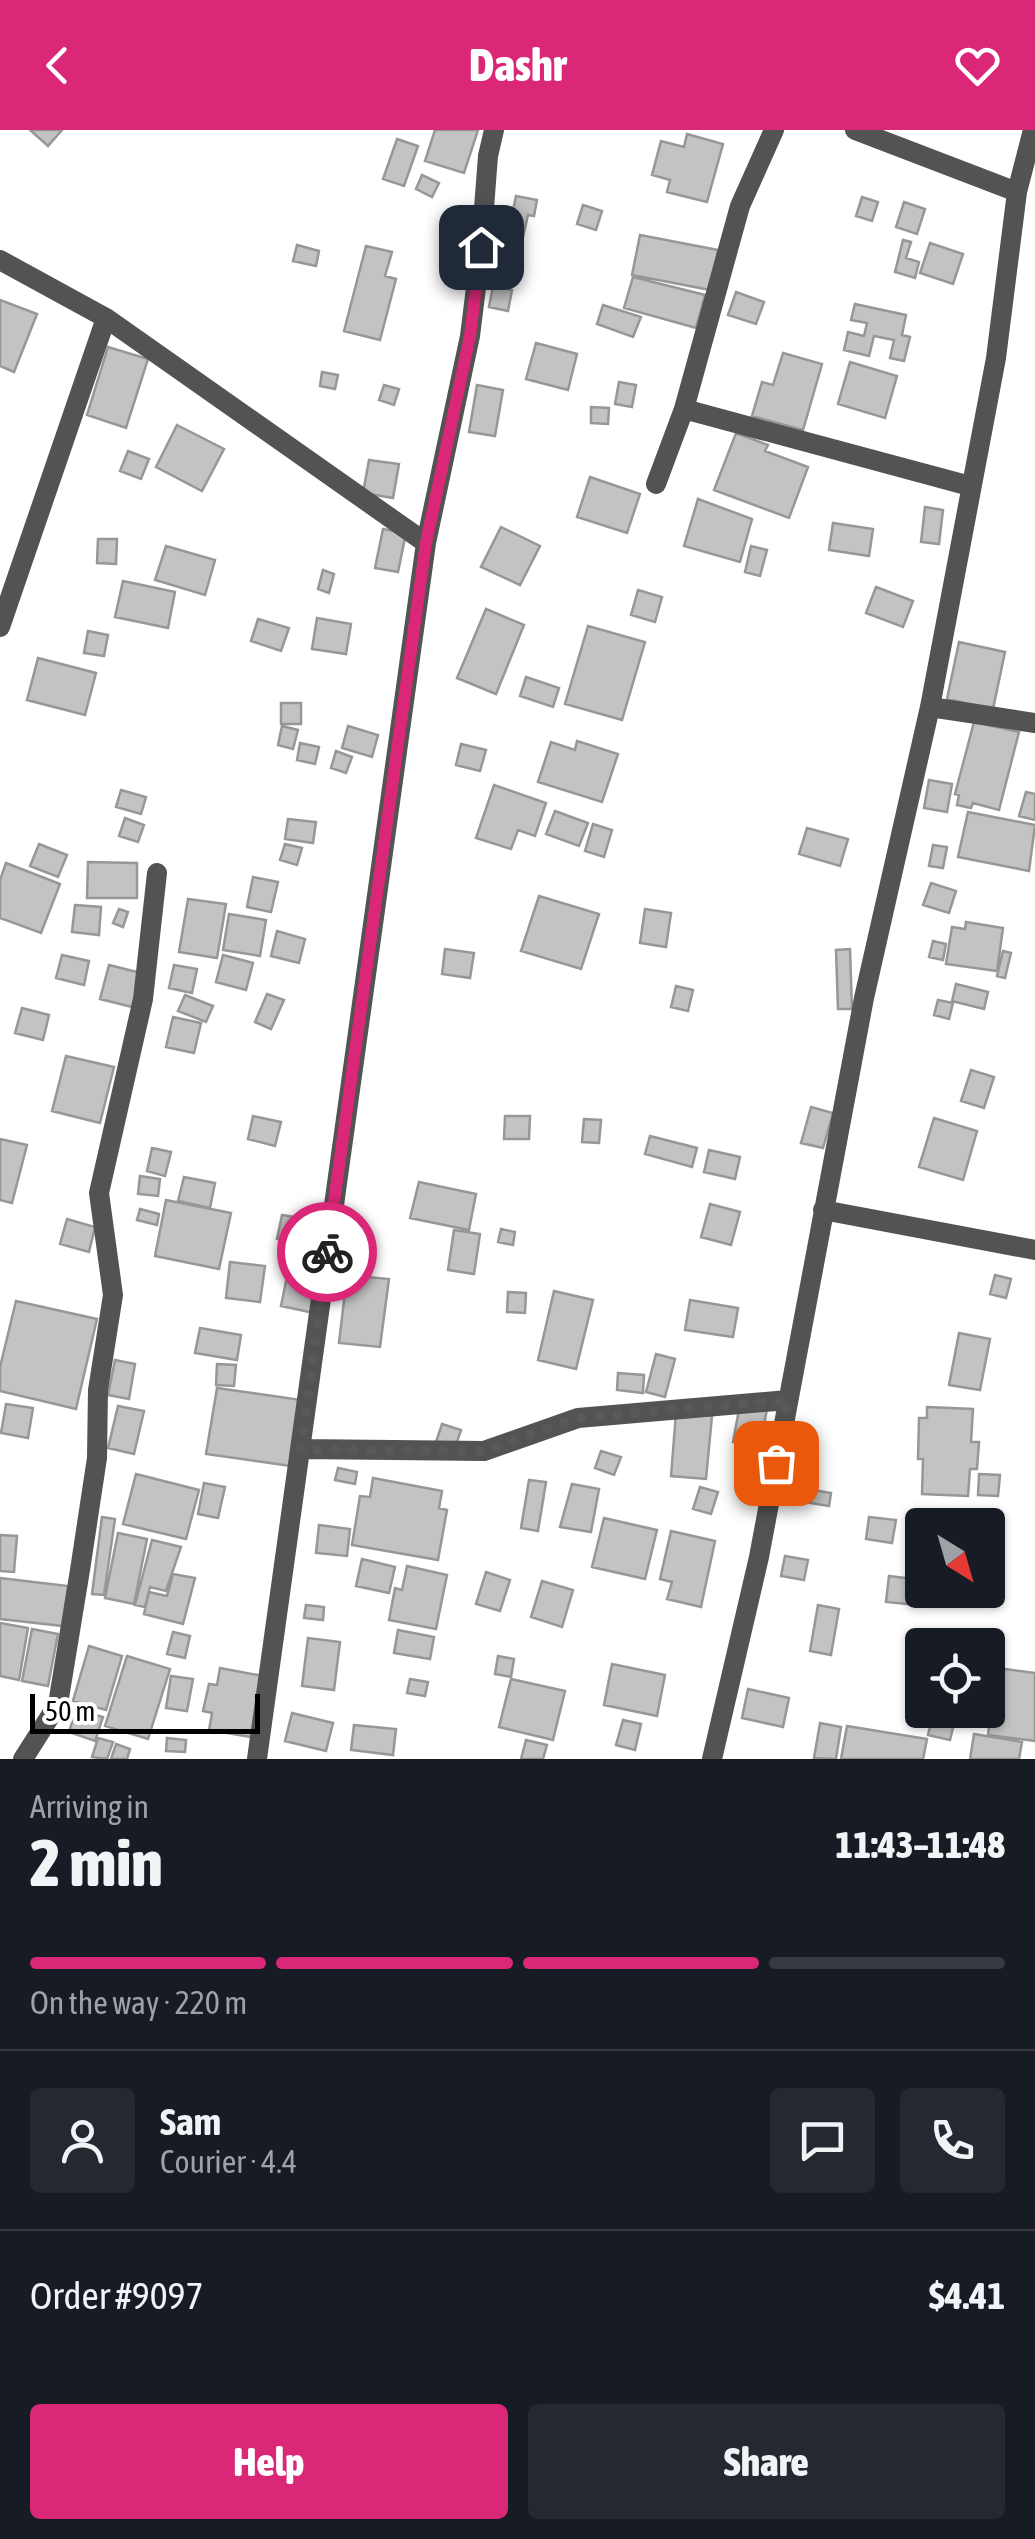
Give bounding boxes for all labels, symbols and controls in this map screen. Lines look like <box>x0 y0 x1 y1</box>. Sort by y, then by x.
icon: back <box>30 38 85 93</box>
icon: heart <box>950 38 1005 93</box>
text: Dashr <box>469 39 566 91</box>
pin <box>439 205 524 290</box>
icon: home <box>454 220 509 275</box>
courier <box>277 1202 377 1302</box>
icon: bike <box>300 1225 355 1280</box>
pin <box>734 1421 819 1506</box>
icon: bag <box>749 1436 804 1491</box>
north arrow <box>905 1508 1005 1608</box>
map controls <box>905 1508 1005 1728</box>
button: locate <box>905 1628 1005 1728</box>
scale bar <box>30 1689 260 1734</box>
text: 50 m <box>45 1695 95 1727</box>
text: Arriving in <box>30 1788 149 1825</box>
text: 11:43–11:48 <box>835 1823 1005 1866</box>
text: 2 min <box>30 1825 163 1900</box>
text: On the way · 220 m <box>30 1984 247 2021</box>
button: person <box>30 2088 135 2193</box>
button: chat <box>770 2088 875 2193</box>
button: phone <box>900 2088 1005 2193</box>
text: Sam <box>160 2100 221 2143</box>
text: Courier · 4.4 <box>160 2143 297 2180</box>
text: Order #9097 <box>30 2274 203 2317</box>
text: $4.41 <box>929 2274 1005 2317</box>
button: Help <box>30 2404 508 2519</box>
button: Share <box>528 2404 1005 2519</box>

